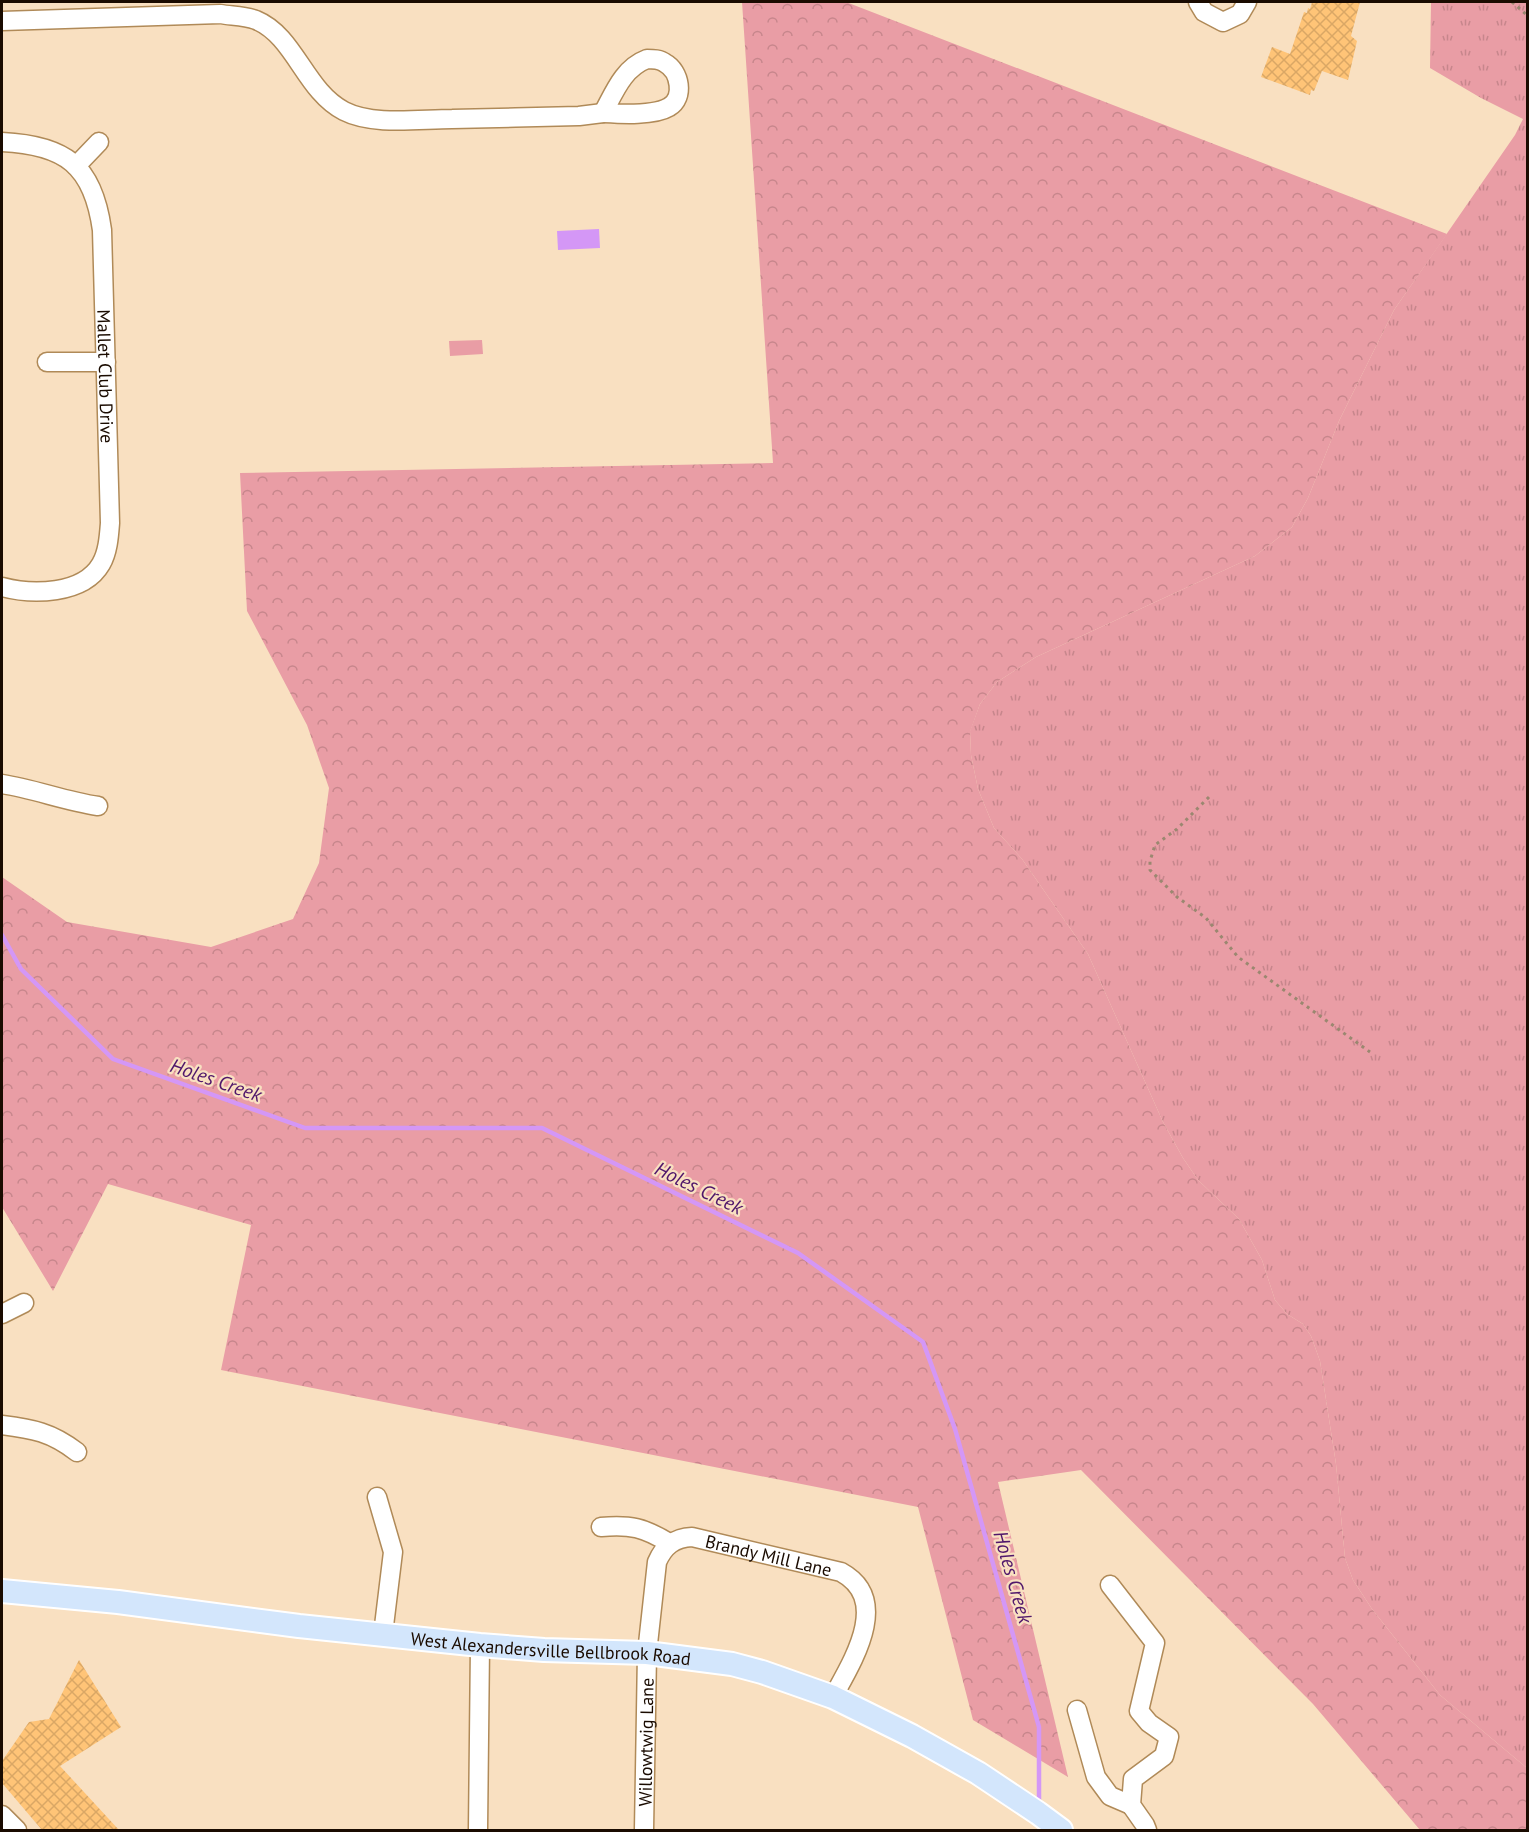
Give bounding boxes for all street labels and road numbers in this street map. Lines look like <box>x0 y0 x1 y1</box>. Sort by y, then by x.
street label: Mallet Club Drive <box>93 309 119 444</box>
street label: Brandy Mill Lane <box>703 1529 834 1581</box>
street label: West Alexandersville Bellbrook Road <box>410 1626 692 1670</box>
street label: Willowtwig Lane <box>633 1678 658 1806</box>

